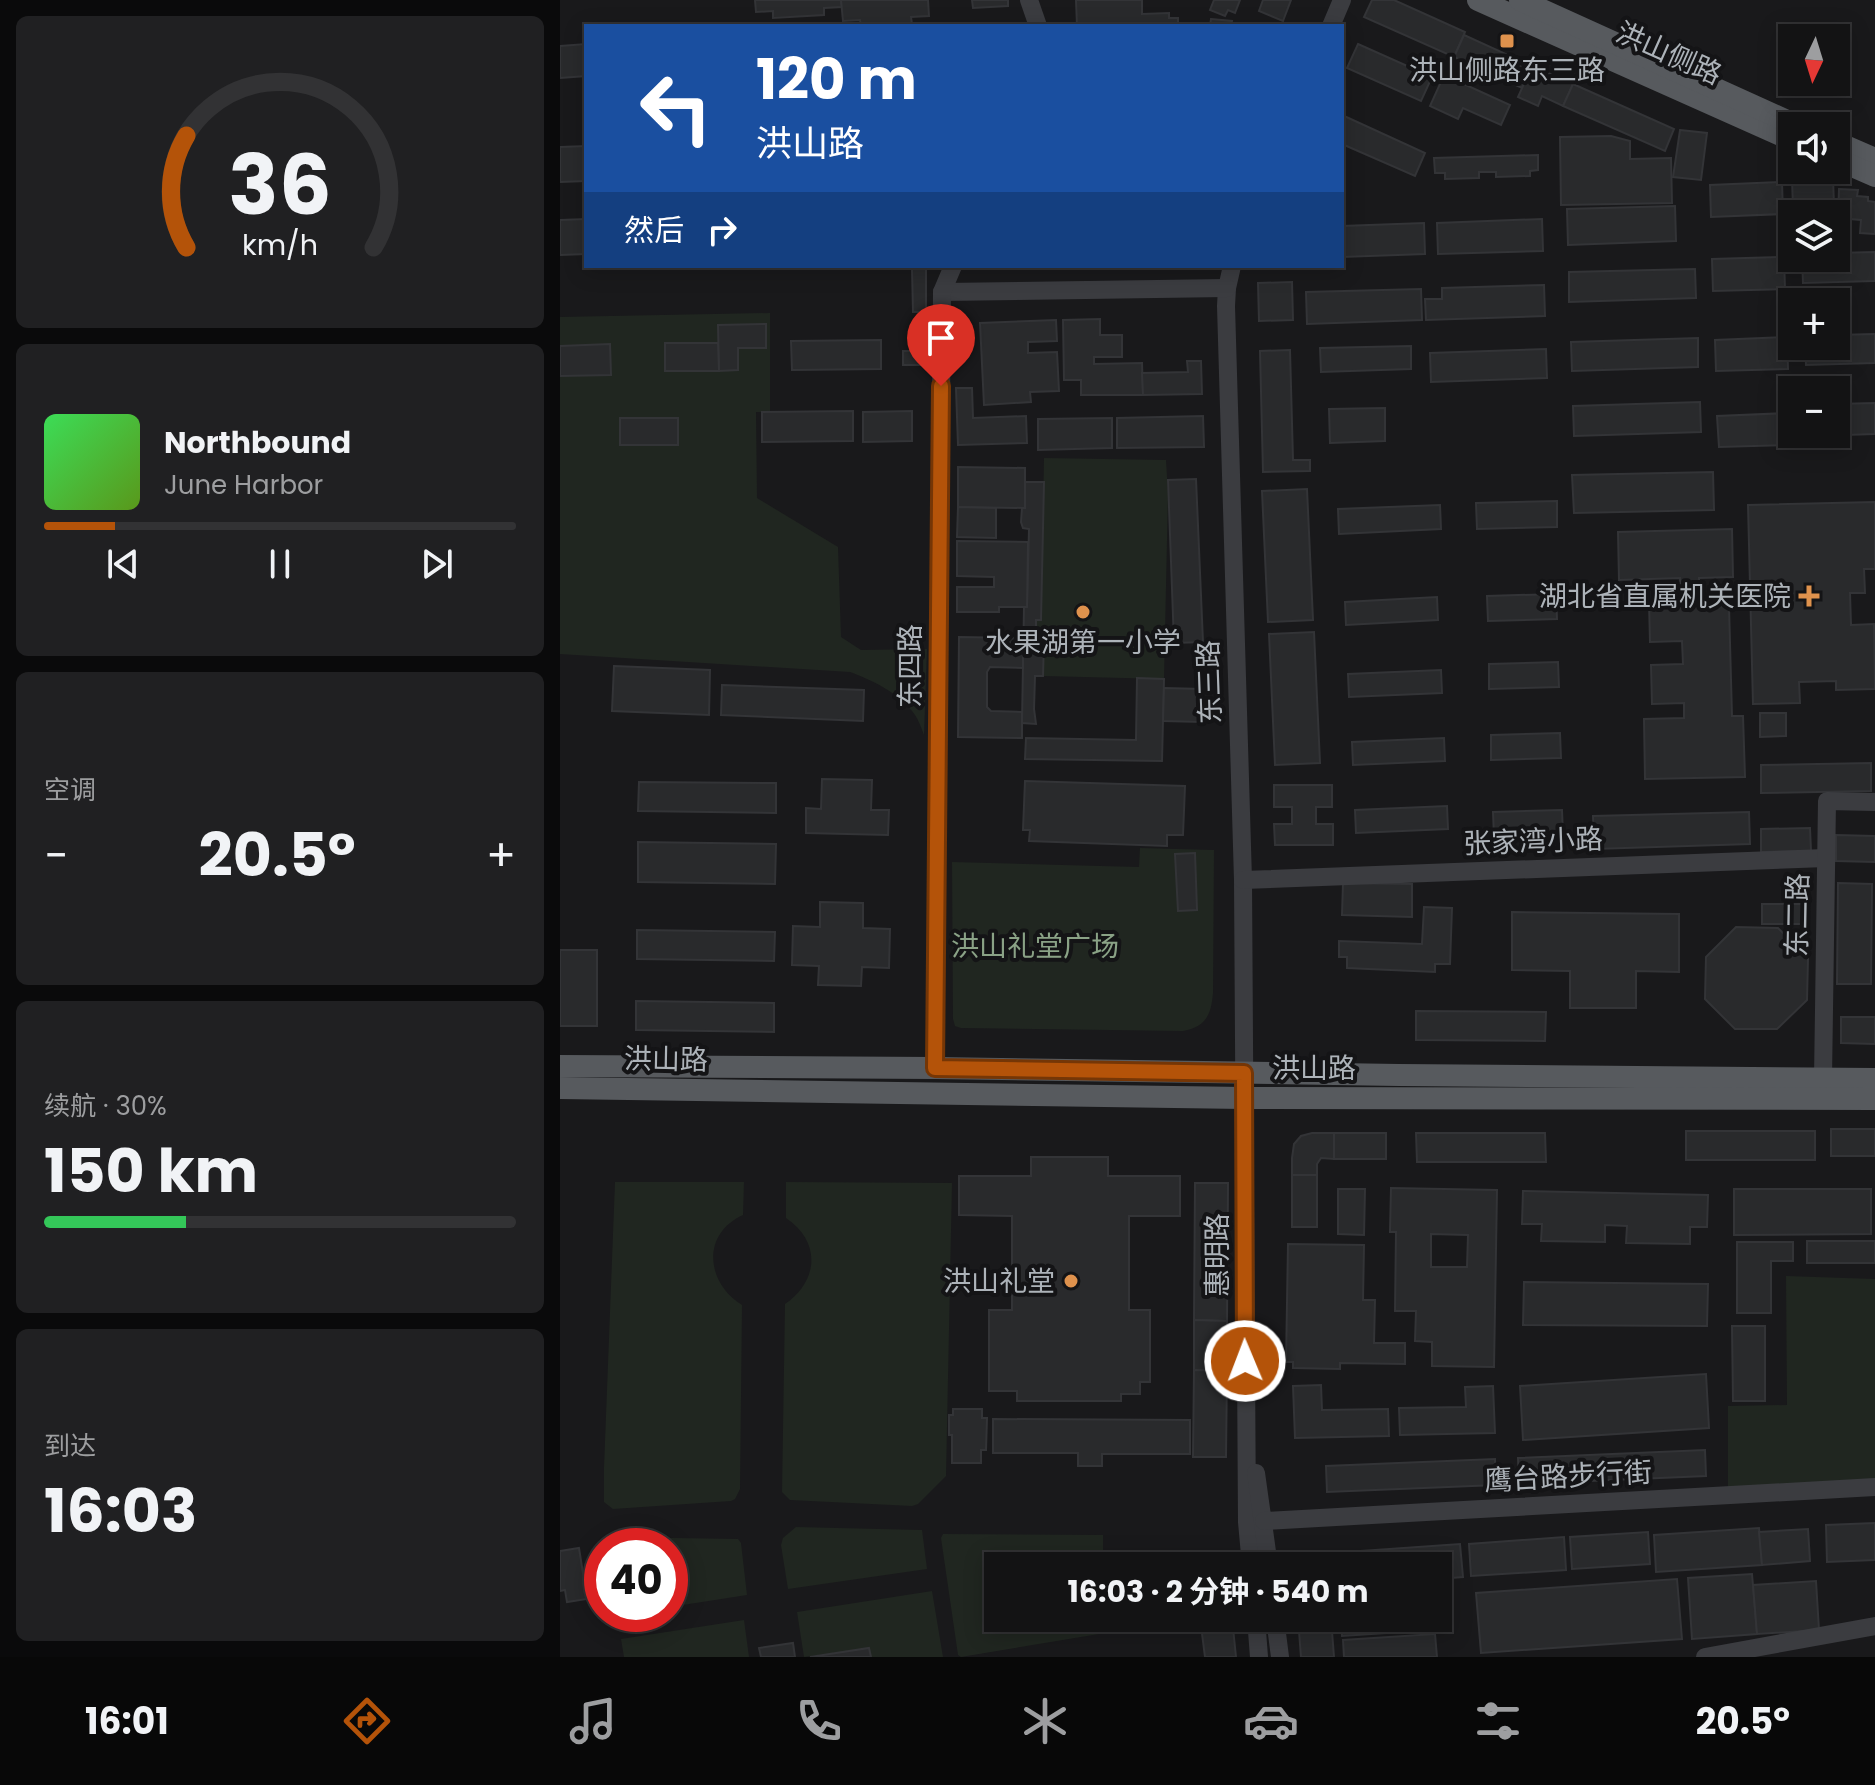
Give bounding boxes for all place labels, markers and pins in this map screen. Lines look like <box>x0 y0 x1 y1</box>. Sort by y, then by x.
marker: 洪山侧路东三路 <box>1498 32 1516 50</box>
place label: 洪山侧路东三路 <box>1409 51 1605 90</box>
pin <box>907 304 975 386</box>
place label: 湖北省直属机关医院 <box>1539 577 1791 616</box>
marker: 湖北省直属机关医院 <box>1798 585 1820 607</box>
marker: 水果湖第一小学 <box>1074 603 1092 621</box>
place label: 水果湖第一小学 <box>985 623 1181 662</box>
place label: 洪山礼堂 <box>943 1262 1055 1301</box>
marker: 洪山礼堂 <box>1062 1272 1080 1290</box>

